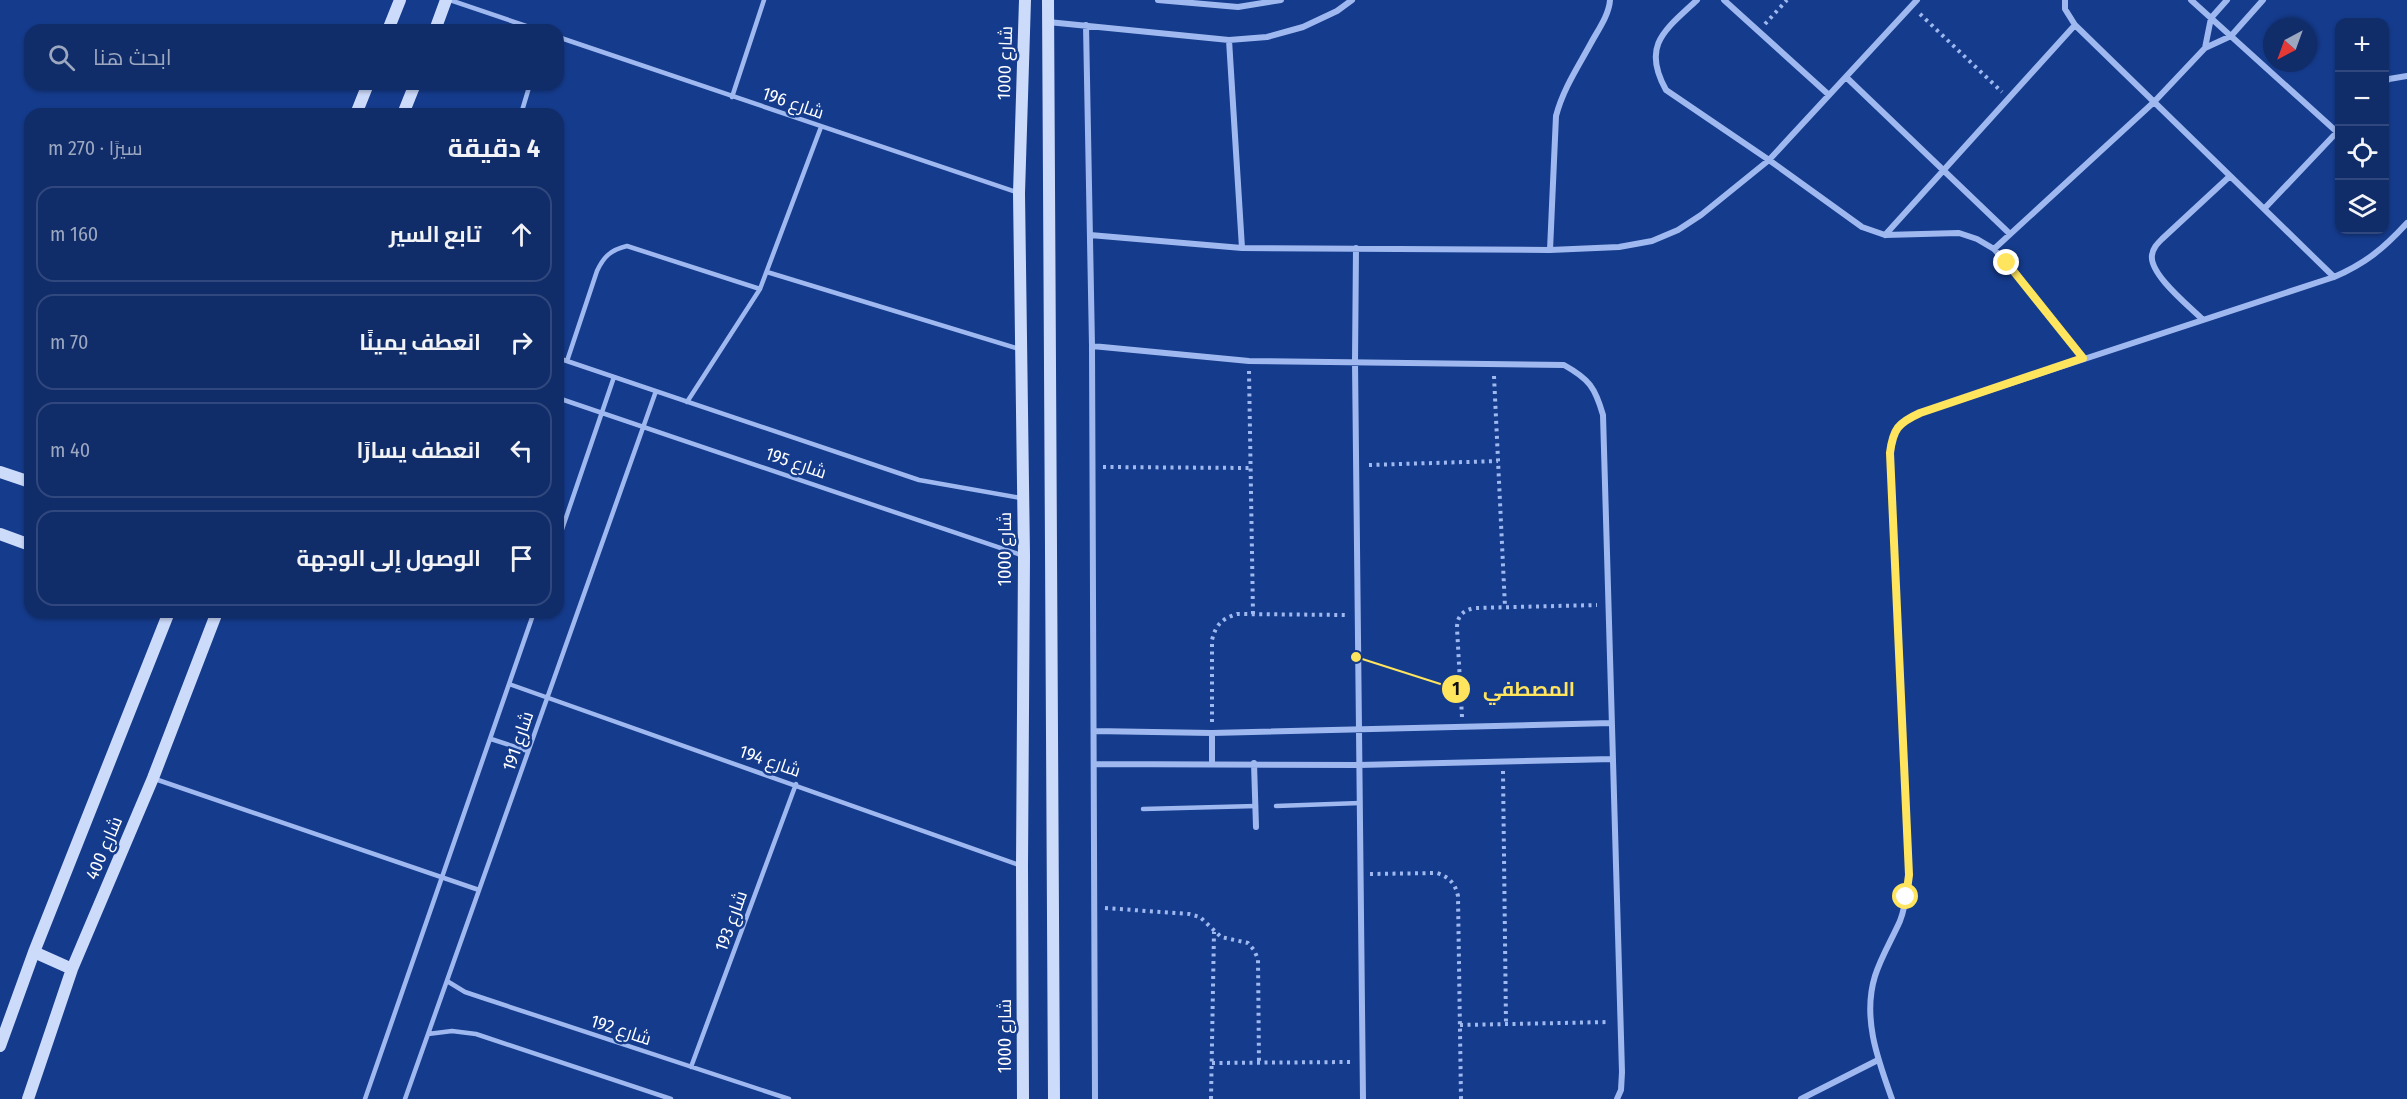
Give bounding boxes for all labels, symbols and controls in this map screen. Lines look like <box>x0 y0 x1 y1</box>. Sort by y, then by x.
north arrow <box>2263 18 2317 72</box>
map controls <box>2335 18 2389 234</box>
button: + <box>2335 18 2389 72</box>
search box <box>24 24 564 90</box>
street label: شارع 1000 <box>993 26 1018 101</box>
icon: search <box>45 41 78 74</box>
text: ابحث هنا <box>93 44 172 71</box>
button: − <box>2335 72 2389 126</box>
street label: شارع 196 <box>759 82 827 125</box>
button: locate <box>2335 126 2389 180</box>
text: 4 دقيقة <box>448 133 540 164</box>
text: سيرًا · 270 m <box>48 136 143 160</box>
button: layers <box>2335 180 2389 234</box>
icon: ahead <box>505 218 538 251</box>
text: تابع السير <box>389 221 481 248</box>
text: 160 m <box>50 222 98 246</box>
route end <box>1993 249 2019 275</box>
icon: right <box>505 326 538 359</box>
text: انعطف يمينًا <box>359 329 481 356</box>
text: 70 m <box>50 330 88 354</box>
icon: left <box>505 434 538 467</box>
text: انعطف يسارًا <box>356 437 481 464</box>
text: 40 m <box>50 438 90 462</box>
street label: شارع 195 <box>762 442 829 485</box>
street label: شارع 1000 <box>994 512 1017 586</box>
icon: arrive <box>505 542 538 575</box>
text: الوصول إلى الوجهة <box>297 545 481 572</box>
callout: المصطفي <box>1441 670 1587 708</box>
text: المصطفي <box>1483 677 1575 705</box>
text: 1 <box>1452 678 1460 700</box>
street label: شارع 191 <box>498 708 539 774</box>
street label: شارع 194 <box>736 740 804 783</box>
street label: شارع 400 <box>81 813 128 883</box>
route start <box>1892 883 1918 909</box>
street label: شارع 193 <box>710 888 753 955</box>
street label: شارع 1000 <box>994 999 1017 1073</box>
street label: شارع 192 <box>588 1010 654 1051</box>

